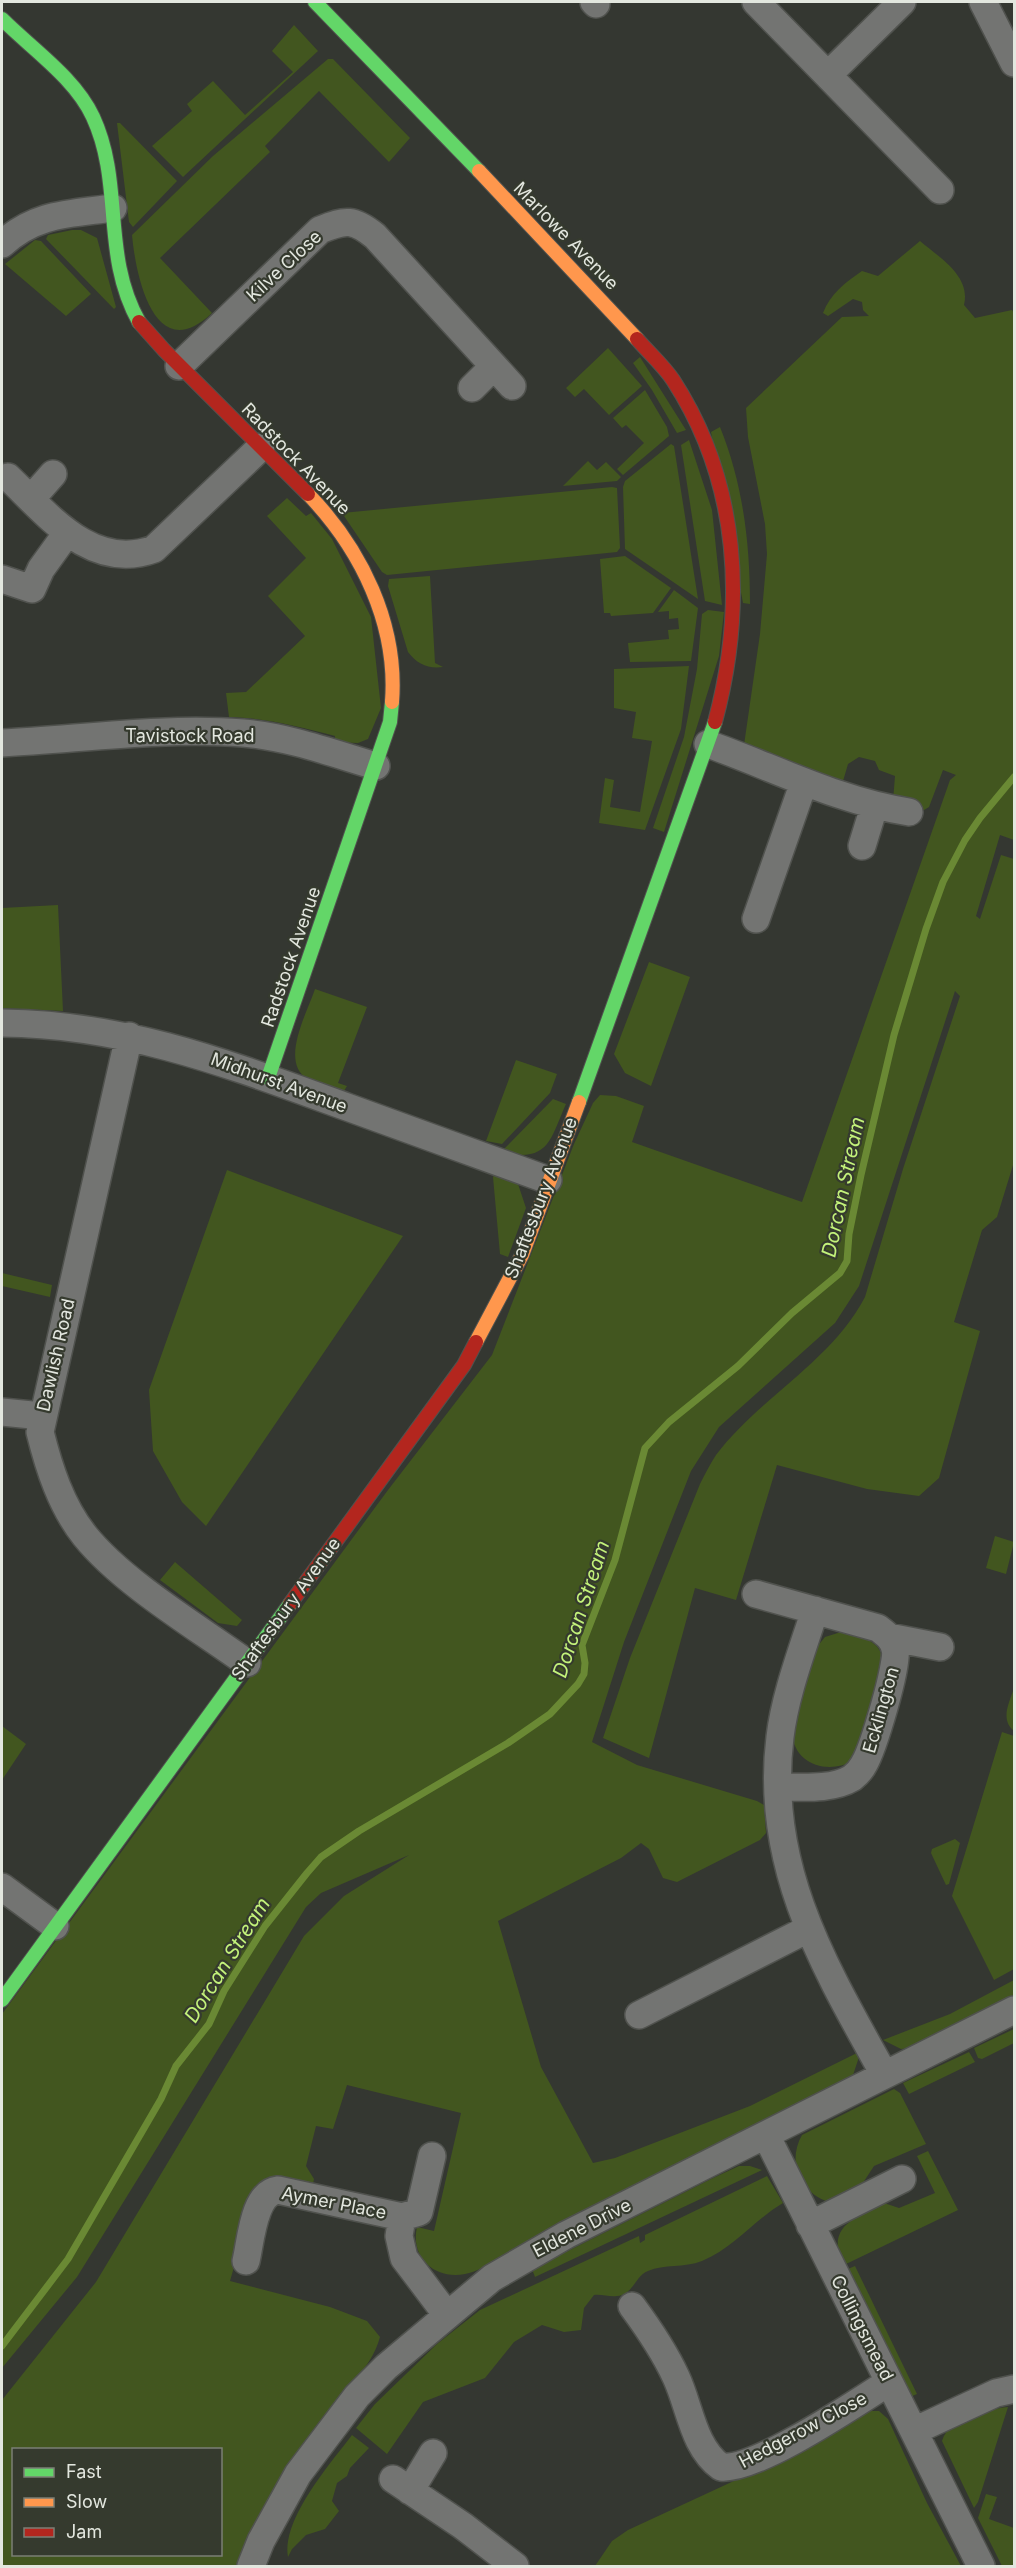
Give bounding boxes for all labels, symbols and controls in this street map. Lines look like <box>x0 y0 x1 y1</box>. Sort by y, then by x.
street label: Marlowe Avenue <box>510 177 623 294</box>
street label: Kilve Close <box>242 226 325 306</box>
street label: Radstock Avenue <box>238 398 355 519</box>
street label: Tavistock Road <box>125 725 255 746</box>
street label: Radstock Avenue <box>257 884 324 1030</box>
street label: Midhurst Avenue <box>208 1048 350 1117</box>
street label: Shaftesbury Avenue <box>500 1114 581 1281</box>
water label: Dorcan Stream <box>816 1115 870 1259</box>
street label: Dawlish Road <box>32 1296 79 1413</box>
street label: Shaftesbury Avenue <box>227 1533 344 1684</box>
water label: Dorcan Stream <box>548 1537 614 1681</box>
street label: Ecklington <box>858 1664 903 1755</box>
water label: Dorcan Stream <box>179 1893 275 2027</box>
street label: Aymer Place <box>280 2182 388 2223</box>
street label: Eldene Drive <box>529 2194 634 2261</box>
street label: Collingsmead <box>827 2271 898 2384</box>
street label: Hedgerow Close <box>735 2387 870 2472</box>
legend <box>12 2448 222 2556</box>
text: Fast <box>66 2461 102 2482</box>
text: Slow <box>66 2491 107 2512</box>
text: Jam <box>66 2521 102 2542</box>

